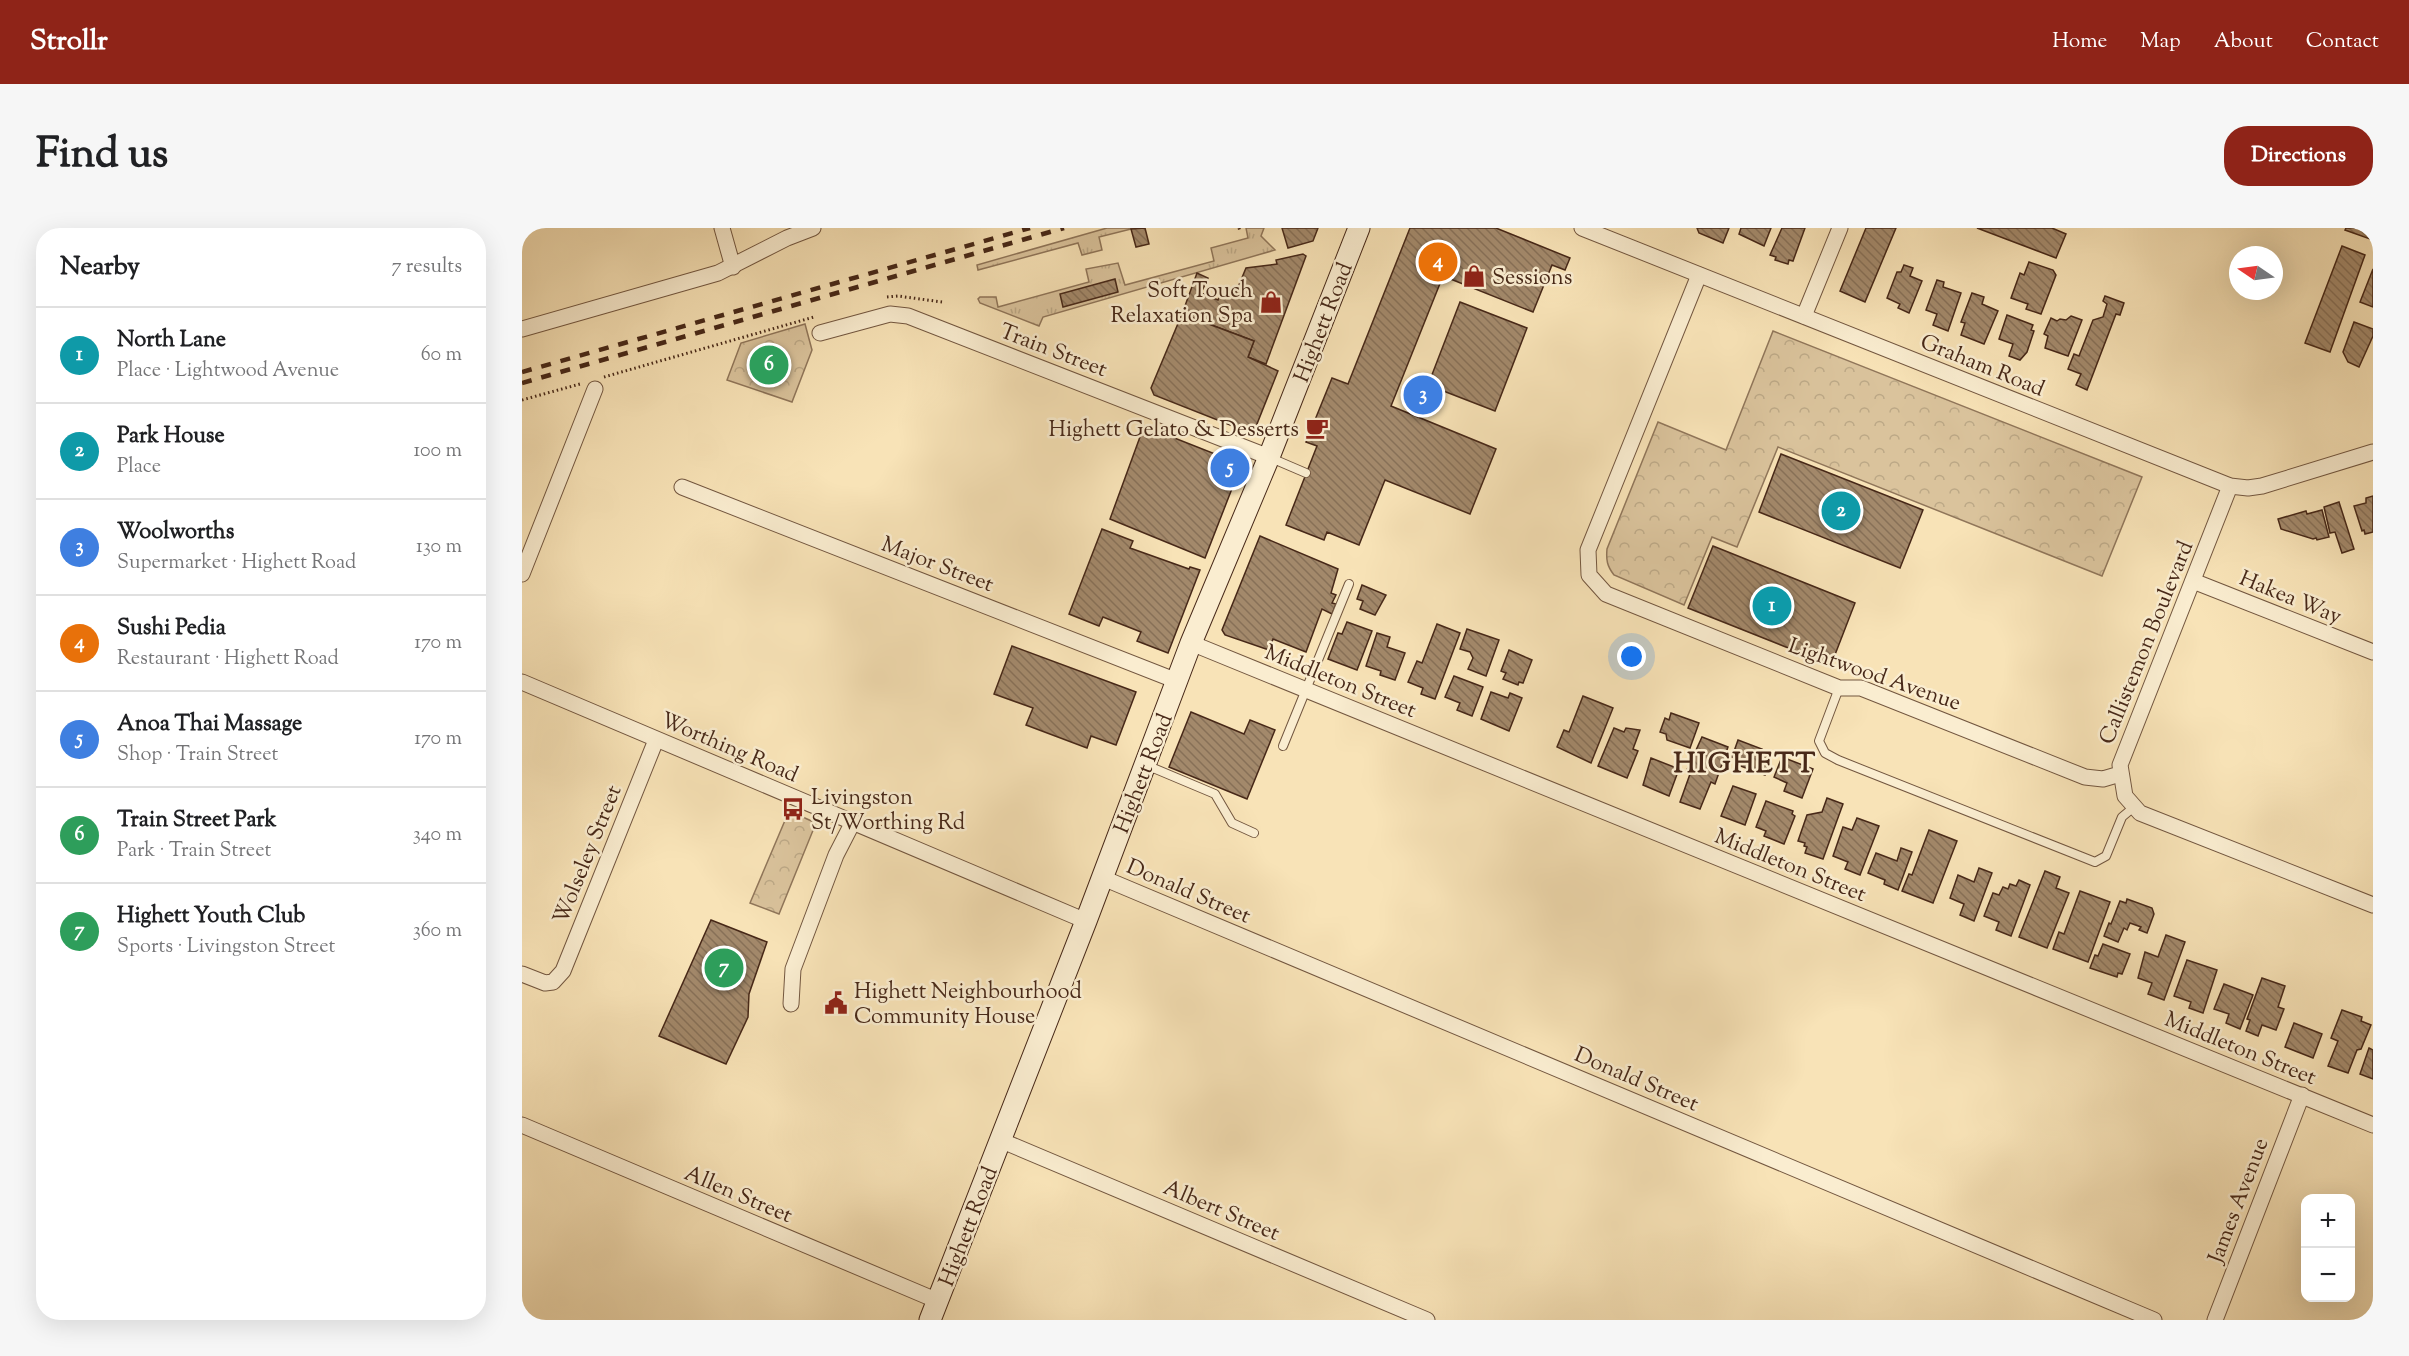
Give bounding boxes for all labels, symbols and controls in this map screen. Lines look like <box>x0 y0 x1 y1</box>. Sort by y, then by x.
text: Strollr <box>30 22 108 62</box>
text: Home <box>2052 27 2107 57</box>
text: Map <box>2140 27 2181 57</box>
text: About <box>2214 27 2273 57</box>
text: Contact <box>2306 27 2379 57</box>
text: Find us <box>36 126 168 186</box>
button: Directions <box>2224 126 2373 186</box>
pin: 4 <box>1418 240 1458 285</box>
north arrow <box>2229 246 2283 300</box>
text: Nearby <box>60 249 140 286</box>
text: 7 results <box>391 253 462 282</box>
street label: Highett Road <box>1287 258 1362 388</box>
shop icon: Sessions <box>1461 263 1487 289</box>
place label: Sessions <box>1492 263 1572 295</box>
place label: Soft Touch Relaxation Spa <box>1111 276 1253 333</box>
shop icon: Soft Touch Relaxation Spa <box>1258 289 1284 315</box>
street label: Train Street <box>995 317 1112 387</box>
text: North Lane <box>117 325 226 357</box>
street label: Graham Road <box>1915 327 2049 406</box>
text: 1 <box>76 341 83 370</box>
text: 60 m <box>421 341 462 370</box>
pin: 6 <box>750 342 788 388</box>
text: Place · Lightwood Avenue <box>117 357 339 386</box>
pin: 3 <box>1404 372 1442 418</box>
place label: Highett Gelato & Desserts <box>1049 415 1299 447</box>
cafe icon: Highett Gelato & Desserts <box>1304 415 1330 441</box>
text: Park House <box>117 421 225 453</box>
text: 2 <box>75 437 84 466</box>
text: 100 m <box>413 437 462 466</box>
pin: 5 <box>1210 446 1250 490</box>
text: Place <box>117 453 161 482</box>
pin: 2 <box>1822 488 1860 534</box>
text: Woolworths <box>117 517 234 549</box>
street label: Major Street <box>876 530 998 602</box>
text: 3 <box>75 533 84 562</box>
text: 130 m <box>416 533 462 562</box>
street label: Callistemon Boulevard <box>2092 537 2203 750</box>
text: Supermarket · Highett Road <box>117 549 356 578</box>
street label: Hakea Way <box>2234 564 2346 634</box>
pin: 1 <box>1752 584 1792 628</box>
text: Sushi Pedia <box>117 613 226 645</box>
text: 4 <box>74 629 85 658</box>
text: 170 m <box>414 629 462 658</box>
street label: Lightwood Avenue <box>1783 631 1965 720</box>
street label: Middleton Street <box>1259 638 1421 728</box>
your location <box>1617 642 1646 671</box>
text: Restaurant · Highett Road <box>117 645 339 674</box>
street label: Worthing Road <box>655 705 803 792</box>
text: Anoa Thai Massage <box>117 709 302 741</box>
street label: Highett Road <box>1107 709 1182 839</box>
text: 5 <box>76 725 83 754</box>
text: 170 m <box>414 725 462 754</box>
text: Shop · Train Street <box>117 741 278 770</box>
district label: HIGHETT <box>1673 745 1817 785</box>
street label: Wolseley Street <box>546 780 631 929</box>
place label: Livingston St/Worthing Rd <box>811 783 965 840</box>
bus stop icon: Livingston St/Worthing Rd <box>780 796 806 822</box>
text: Train Street Park <box>117 805 276 837</box>
text: 6 <box>75 821 84 850</box>
text: 340 m <box>413 821 462 850</box>
street label: Middleton Street <box>1709 822 1871 912</box>
text: Park · Train Street <box>117 837 271 866</box>
street label: Donald Street <box>1121 852 1255 934</box>
text: Highett Youth Club <box>117 901 305 933</box>
text: 7 <box>74 917 85 946</box>
text: 360 m <box>413 917 462 946</box>
text: Sports · Livingston Street <box>117 933 335 962</box>
pin: 7 <box>704 946 744 990</box>
place label: Highett Neighbourhood Community House <box>854 977 1082 1034</box>
public building icon: Highett Neighbourhood Community House <box>823 990 849 1016</box>
street label: Middleton Street <box>2159 1005 2321 1095</box>
street label: Donald Street <box>1569 1040 1703 1122</box>
street label: James Avenue <box>2201 1134 2278 1269</box>
street label: Allen Street <box>679 1159 797 1233</box>
street label: Highett Road <box>932 1162 1007 1292</box>
street label: Albert Street <box>1158 1173 1284 1251</box>
map controls <box>2301 1194 2355 1302</box>
button: + <box>2301 1194 2355 1248</box>
button: − <box>2301 1248 2355 1302</box>

